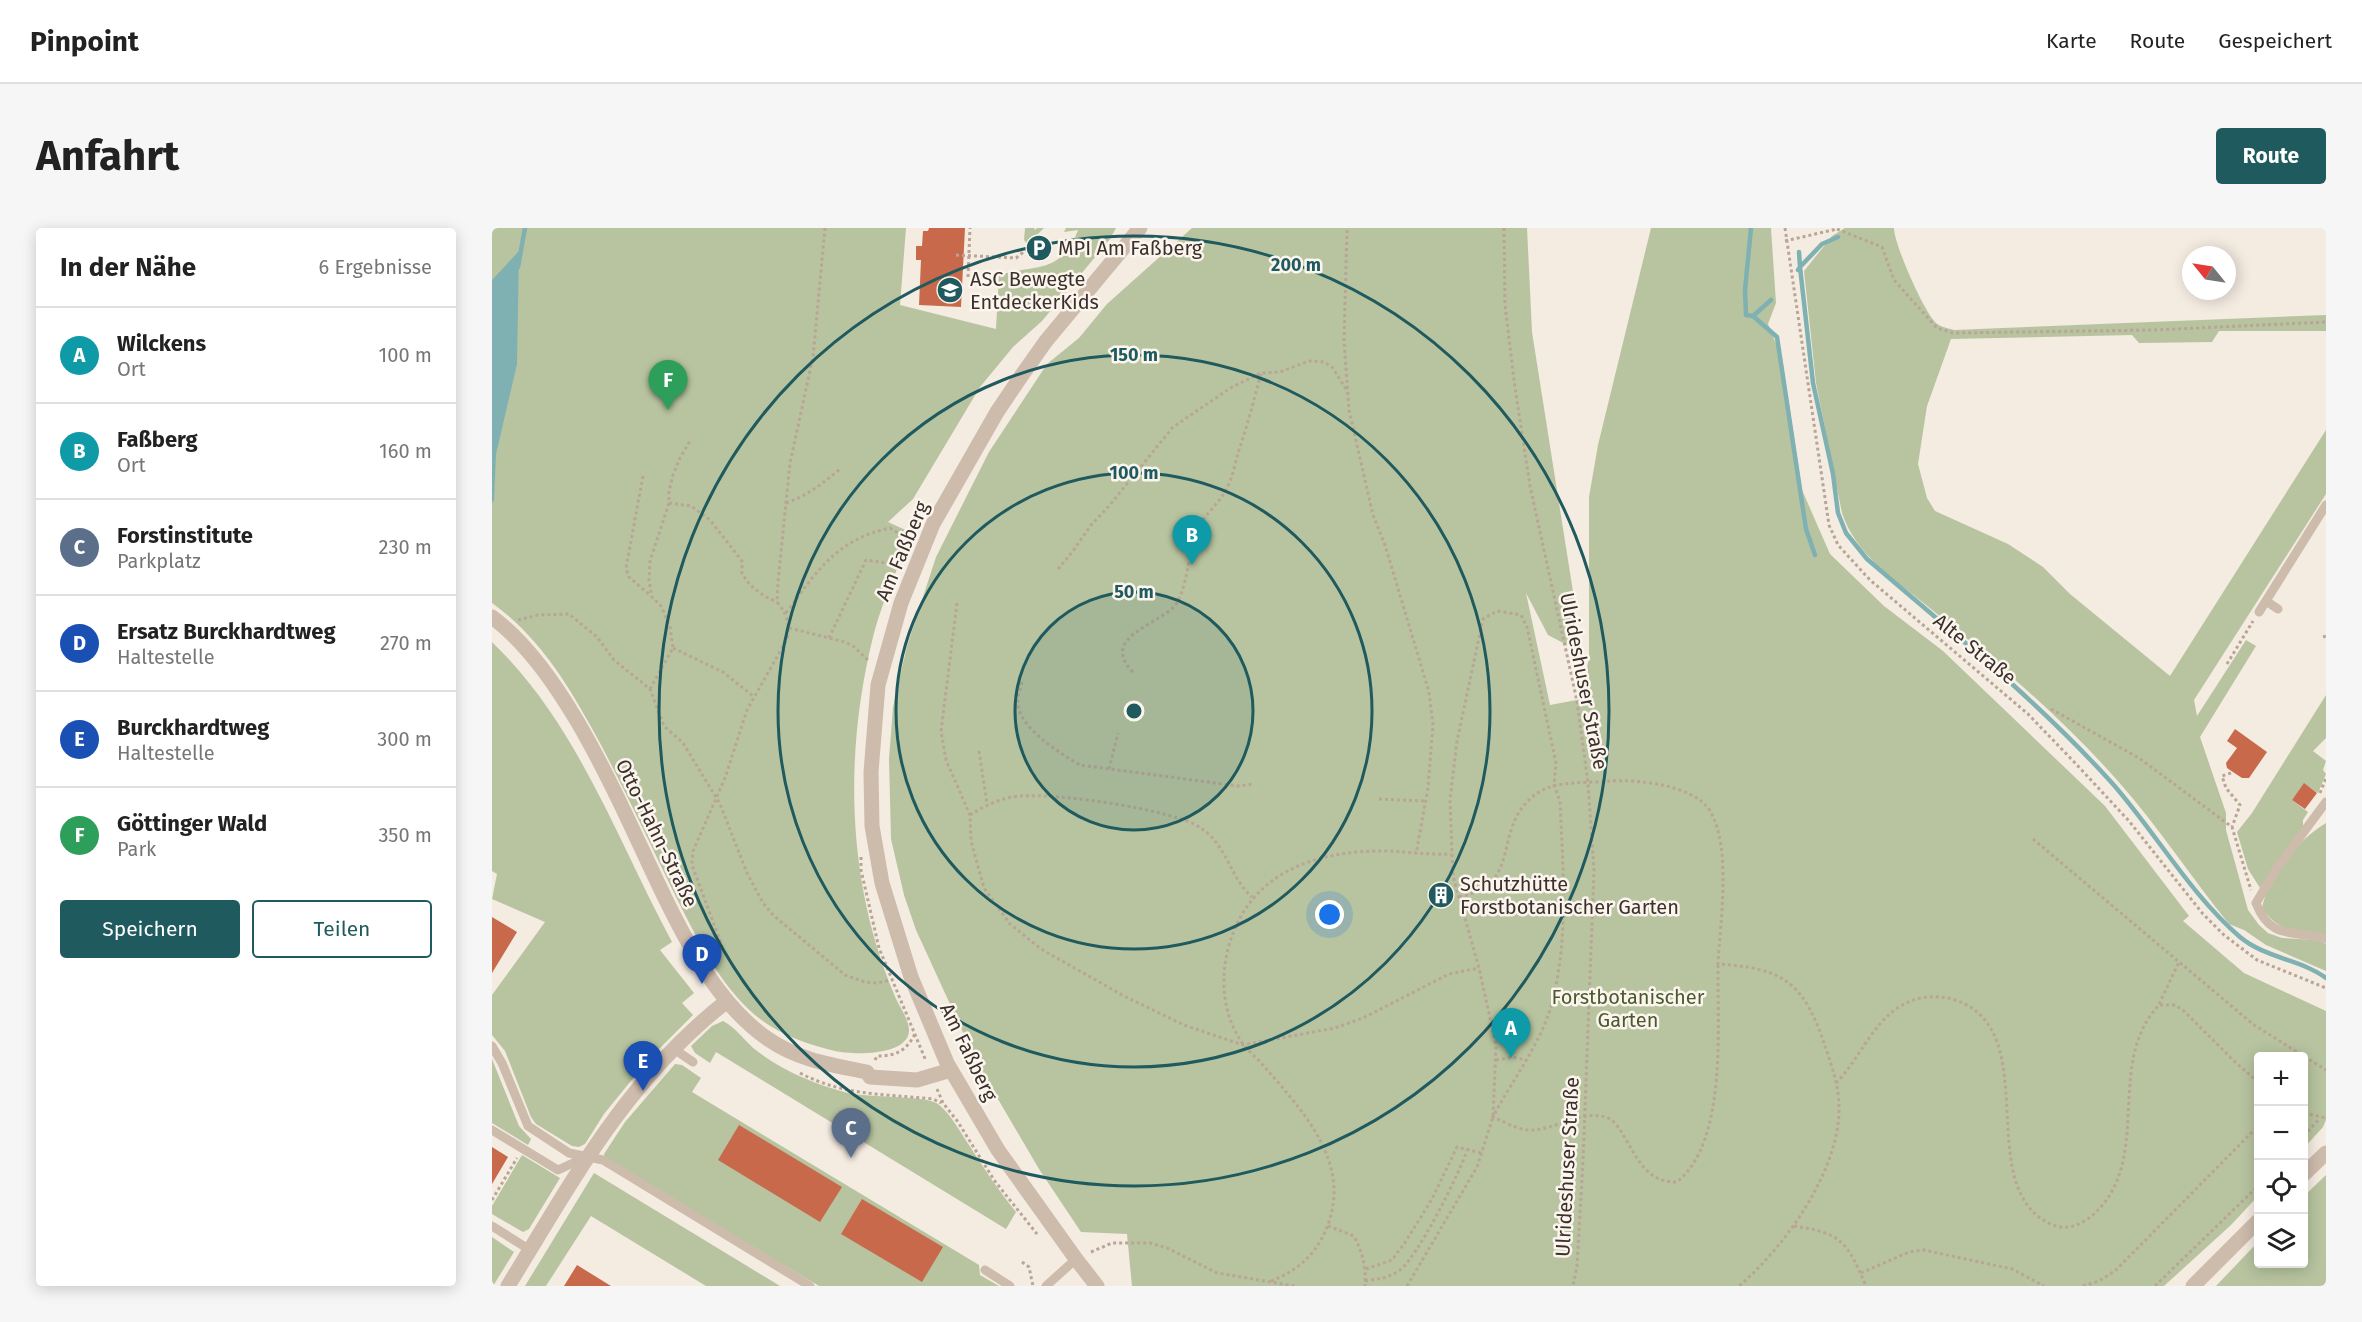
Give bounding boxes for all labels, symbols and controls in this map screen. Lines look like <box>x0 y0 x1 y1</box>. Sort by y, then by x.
text: Pinpoint <box>30 25 139 58</box>
text: Karte <box>2046 28 2097 54</box>
text: Route <box>2130 28 2185 54</box>
text: Gespeichert <box>2218 28 2332 54</box>
button: Route <box>2216 128 2326 184</box>
text: Anfahrt <box>36 131 179 181</box>
parking icon: MPI Am Faßberg <box>1024 233 1054 263</box>
place label: MPI Am Faßberg <box>1058 236 1203 260</box>
north arrow <box>2182 246 2236 300</box>
text: In der Nähe <box>60 252 196 283</box>
text: 200 m <box>1271 254 1321 276</box>
text: 6 Ergebnisse <box>319 255 432 279</box>
place label: ASC Bewegte EntdeckerKids <box>970 267 1099 314</box>
school or university icon: ASC Bewegte EntdeckerKids <box>935 275 965 305</box>
text: Wilckens <box>117 330 206 357</box>
text: A <box>74 343 85 367</box>
text: 100 m <box>379 343 432 367</box>
text: 150 m <box>1110 344 1158 366</box>
text: Ort <box>117 357 146 381</box>
pin: F <box>648 360 687 410</box>
text: Faßberg <box>117 426 198 453</box>
text: B <box>73 439 86 463</box>
text: 160 m <box>379 439 432 463</box>
text: Ort <box>117 453 146 477</box>
text: 100 m <box>1110 462 1158 484</box>
street label: Am Faßberg <box>870 497 934 604</box>
pin: B <box>1172 516 1212 565</box>
text: Forstinstitute <box>117 522 253 549</box>
text: C <box>74 535 85 559</box>
text: 230 m <box>379 535 432 559</box>
text: Parkplatz <box>117 549 201 573</box>
text: 50 m <box>1114 581 1154 603</box>
street label: Ulrideshuser Straße <box>1555 590 1613 772</box>
street label: Alte Straße <box>1929 608 2021 690</box>
text: Ersatz Burckhardtweg <box>117 618 336 645</box>
text: D <box>73 631 86 655</box>
text: 270 m <box>380 631 432 655</box>
text: Haltestelle <box>117 645 215 669</box>
centre of rings <box>1124 701 1144 721</box>
text: Burckhardtweg <box>117 714 269 741</box>
text: E <box>74 727 85 751</box>
text: 300 m <box>377 727 432 751</box>
text: Haltestelle <box>117 741 215 765</box>
street label: Otto-Hahn-Straße <box>611 755 703 911</box>
text: Göttinger Wald <box>117 810 267 837</box>
text: F <box>75 823 84 847</box>
text: 350 m <box>378 823 432 847</box>
text: Park <box>117 837 156 861</box>
place label: Schutzhütte Forstbotanischer Garten <box>1460 872 1679 919</box>
building icon: Schutzhütte Forstbotanischer Garten <box>1426 880 1456 910</box>
button: Speichern <box>60 900 240 958</box>
button: Teilen <box>252 900 432 958</box>
your location <box>1315 900 1344 929</box>
pin: D <box>682 934 722 984</box>
park label: Forstbotanischer Garten <box>1552 985 1705 1032</box>
street label: Am Faßberg <box>935 999 1003 1105</box>
pin: A <box>1492 1008 1530 1058</box>
pin: E <box>624 1042 662 1091</box>
map controls <box>2254 1052 2308 1268</box>
button: + <box>2254 1052 2308 1106</box>
street label: Ulrideshuser Straße <box>1550 1076 1584 1258</box>
button: − <box>2254 1106 2308 1160</box>
pin: C <box>832 1108 870 1158</box>
button: locate <box>2254 1160 2308 1214</box>
button: layers <box>2254 1214 2308 1268</box>

